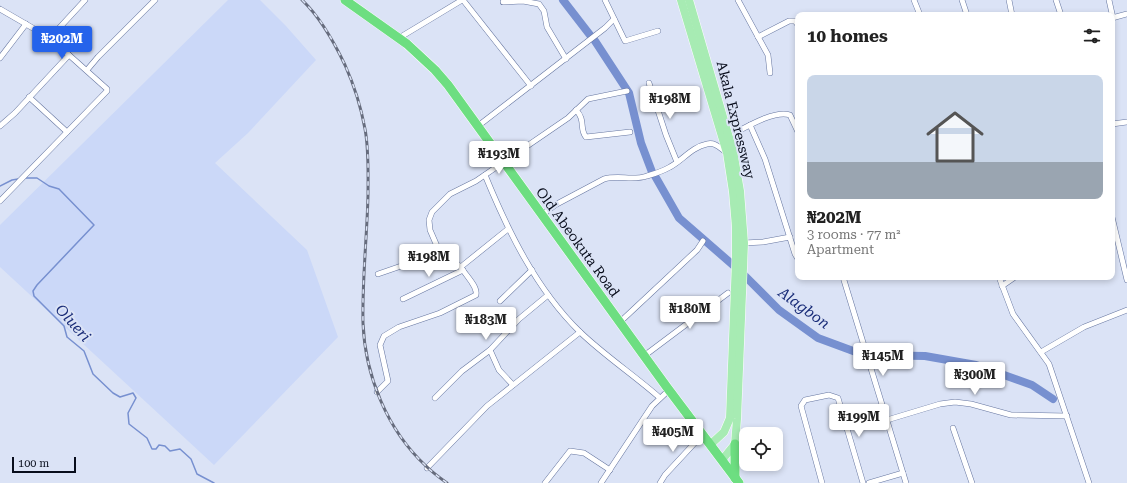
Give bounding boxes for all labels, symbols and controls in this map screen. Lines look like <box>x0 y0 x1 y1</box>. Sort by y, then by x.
icon: filters <box>1081 25 1103 47</box>
pin: ₦202M <box>34 26 90 60</box>
text: 10 homes <box>807 26 888 46</box>
text: ₦202M <box>41 31 83 46</box>
street label: Akala Expressway <box>714 59 759 181</box>
pin: ₦198M <box>642 86 698 120</box>
text: ₦198M <box>649 91 691 106</box>
icon: home <box>919 101 991 173</box>
pin: ₦193M <box>471 141 527 175</box>
text: ₦193M <box>478 146 520 161</box>
street label: Old Abeokuta Road <box>533 184 623 300</box>
text: ₦202M <box>807 207 862 227</box>
text: 3 rooms · 77 m² <box>807 227 901 242</box>
text: Apartment <box>807 242 874 257</box>
pin: ₦198M <box>401 244 457 278</box>
text: ₦198M <box>408 249 450 264</box>
water label: Alagbon <box>774 283 833 333</box>
pin: ₦180M <box>662 296 718 330</box>
water label: Olueri <box>52 301 95 346</box>
text: ₦180M <box>669 301 711 316</box>
pin: ₦183M <box>458 307 514 341</box>
text: ₦183M <box>465 312 507 327</box>
pin: ₦145M <box>855 343 911 377</box>
text: ₦145M <box>862 348 904 363</box>
pin: ₦300M <box>947 362 1003 396</box>
text: ₦300M <box>954 367 996 382</box>
pin: ₦199M <box>831 404 887 438</box>
text: ₦199M <box>838 409 880 424</box>
pin: ₦405M <box>645 419 701 453</box>
text: ₦405M <box>652 424 694 439</box>
map controls <box>739 427 783 471</box>
button: locate <box>739 427 783 471</box>
scale bar <box>12 455 76 474</box>
text: 100 m <box>18 457 49 470</box>

